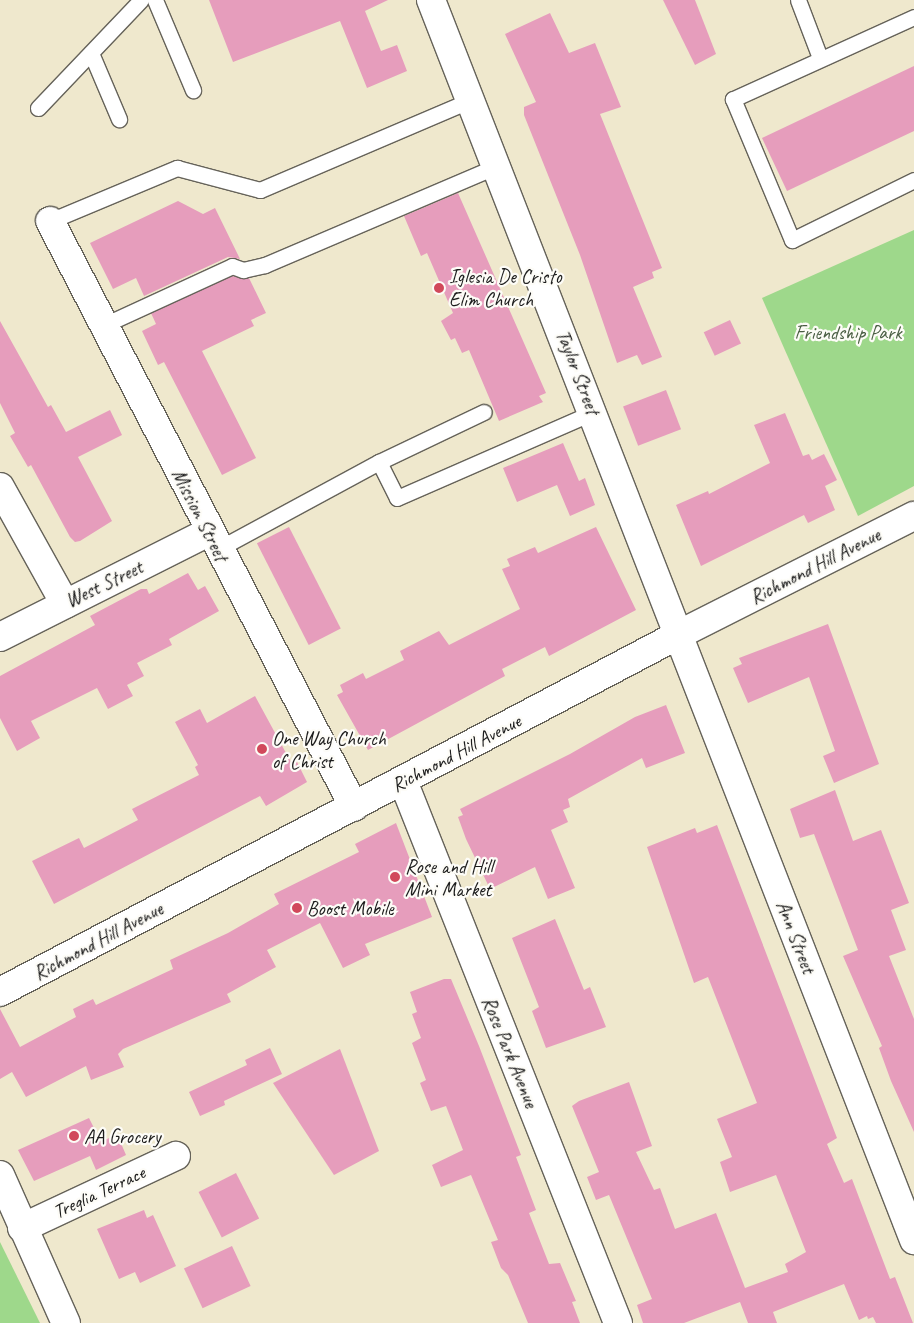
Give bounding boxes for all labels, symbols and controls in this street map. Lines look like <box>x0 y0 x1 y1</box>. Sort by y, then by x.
place label: Iglesia De Cristo Elim Church <box>449 264 561 311</box>
marker: Iglesia De Cristo Elim Church <box>433 282 445 294</box>
park label: Friendship Park <box>794 320 902 344</box>
street label: Taylor Street <box>551 326 605 418</box>
street label: Mission Street <box>167 465 233 565</box>
street label: Richmond Hill Avenue <box>746 523 884 609</box>
street label: West Street <box>61 555 147 613</box>
street label: Richmond Hill Avenue <box>387 709 525 797</box>
place label: One Way Church of Christ <box>272 726 387 773</box>
marker: One Way Church of Christ <box>256 743 268 755</box>
place label: Rose and Hill Mini Market <box>405 854 493 901</box>
marker: Rose and Hill Mini Market <box>389 871 401 883</box>
place label: Boost Mobile <box>307 896 394 920</box>
street label: Richmond Hill Avenue <box>29 897 167 985</box>
street label: Ann Street <box>771 897 821 977</box>
marker: Boost Mobile <box>291 902 303 914</box>
street label: Rose Park Avenue <box>477 993 543 1111</box>
place label: AA Grocery <box>84 1124 160 1148</box>
marker: AA Grocery <box>68 1130 80 1142</box>
street label: Treglia Terrace <box>49 1160 149 1224</box>

